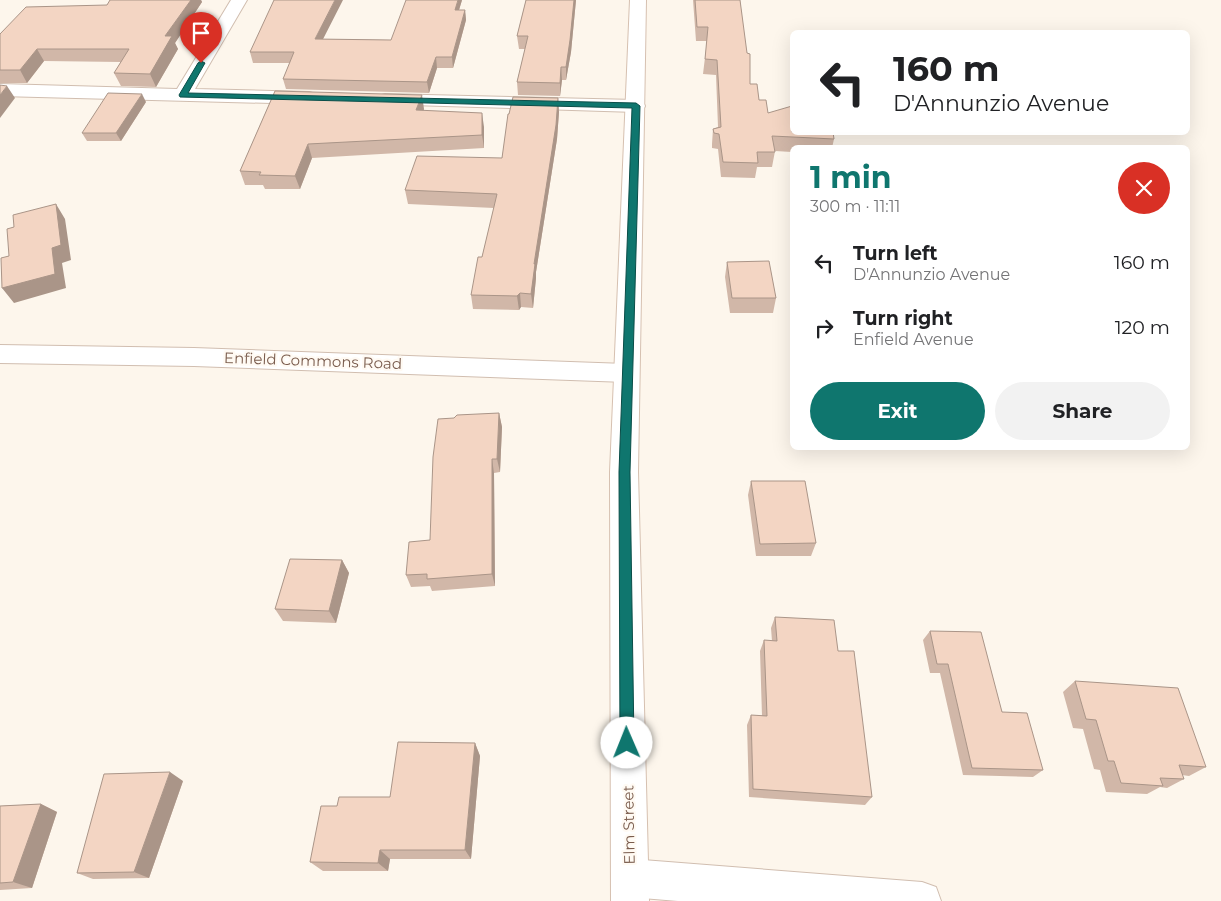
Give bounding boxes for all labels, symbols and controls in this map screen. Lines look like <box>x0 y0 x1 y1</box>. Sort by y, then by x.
pin <box>180 12 222 63</box>
icon: arrive <box>187 19 215 47</box>
text: 160 m <box>893 47 999 90</box>
icon: left <box>810 50 875 115</box>
text: D'Annunzio Avenue <box>893 90 1109 117</box>
text: 1 min <box>810 159 891 196</box>
button: close <box>1118 162 1170 214</box>
text: 300 m · 11:11 <box>810 197 900 216</box>
text: Turn left <box>853 242 938 265</box>
icon: left <box>810 249 838 277</box>
text: 160 m <box>1114 251 1170 274</box>
text: D'Annunzio Avenue <box>853 265 1010 284</box>
text: Turn right <box>853 307 953 330</box>
icon: right <box>810 314 838 342</box>
text: 120 m <box>1115 316 1170 339</box>
text: Enfield Avenue <box>853 330 974 349</box>
street label: Enfield Commons Road <box>224 348 402 373</box>
button: Exit <box>810 382 985 440</box>
button: Share <box>995 382 1170 440</box>
position arrow <box>600 716 652 768</box>
street label: Elm Street <box>618 785 639 865</box>

